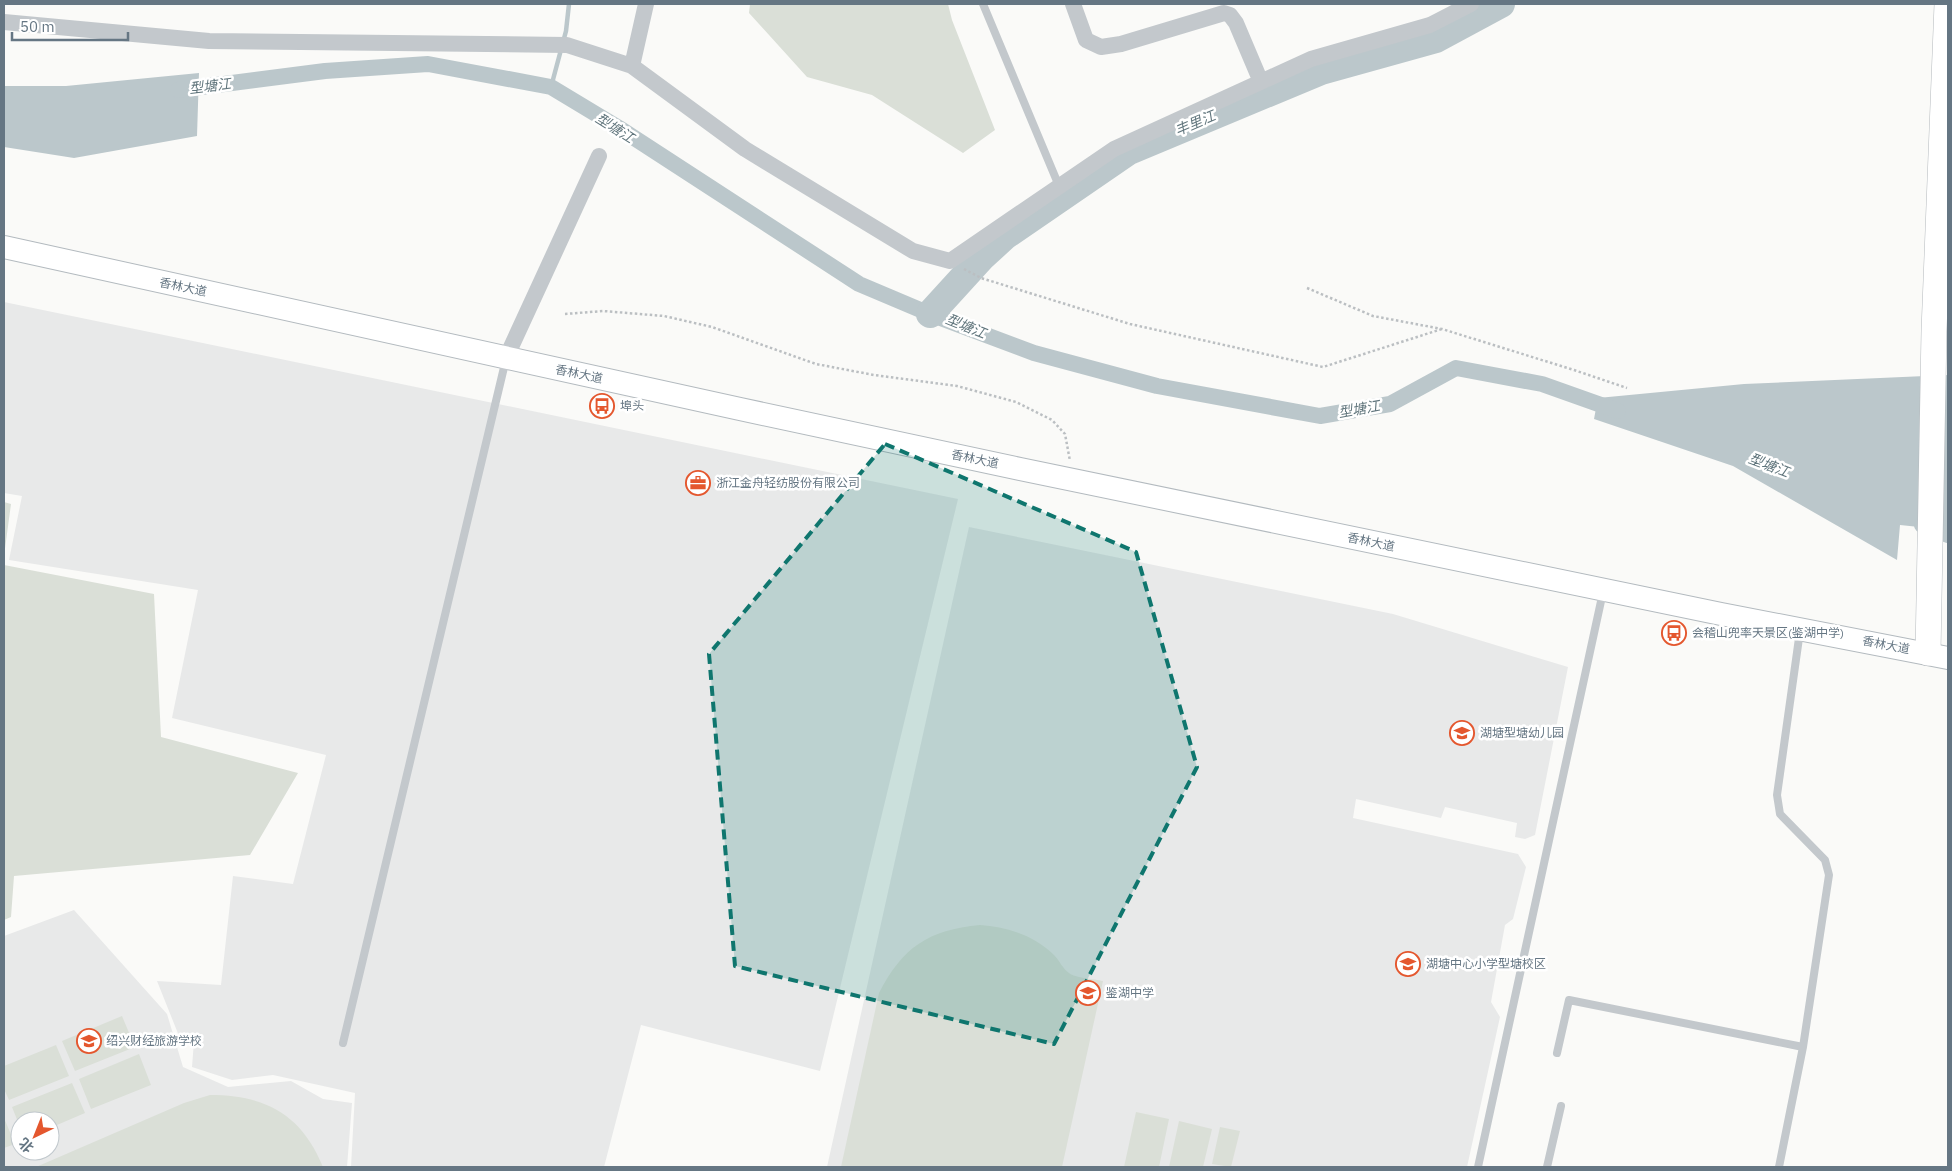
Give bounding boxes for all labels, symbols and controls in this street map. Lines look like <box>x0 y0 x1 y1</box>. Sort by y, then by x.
scale bar <box>12 10 129 42</box>
text: 50 m <box>20 17 55 36</box>
water label: 型塘江 <box>188 74 234 97</box>
water label: 丰里江 <box>1172 106 1220 139</box>
water label: 型塘江 <box>592 109 639 148</box>
street label: 香林大道 <box>158 274 208 299</box>
water label: 型塘江 <box>943 310 991 343</box>
street label: 香林大道 <box>554 361 604 386</box>
bus stop icon: 埠头 <box>589 393 615 419</box>
water label: 型塘江 <box>1337 396 1383 422</box>
place label: 埠头 <box>620 398 644 413</box>
street label: 香林大道 <box>950 446 1000 471</box>
water label: 型塘江 <box>1746 449 1794 482</box>
office icon: 浙江金舟轻纺股份有限公司 <box>685 470 711 496</box>
place label: 浙江金舟轻纺股份有限公司 <box>716 475 860 490</box>
street label: 香林大道 <box>1346 529 1396 554</box>
bus stop icon: 会稽山兜率天景区(鉴湖中学) <box>1661 620 1687 646</box>
place label: 会稽山兜率天景区(鉴湖中学) <box>1692 625 1844 640</box>
street label: 香林大道 <box>1861 633 1911 656</box>
school or university icon: 湖塘型塘幼儿园 <box>1449 720 1475 746</box>
place label: 湖塘型塘幼儿园 <box>1480 725 1564 740</box>
school or university icon: 湖塘中心小学型塘校区 <box>1395 951 1421 977</box>
place label: 湖塘中心小学型塘校区 <box>1426 956 1546 971</box>
school or university icon: 鉴湖中学 <box>1075 980 1101 1006</box>
place label: 鉴湖中学 <box>1105 985 1154 1000</box>
school or university icon: 绍兴财经旅游学校 <box>76 1028 102 1054</box>
place label: 绍兴财经旅游学校 <box>106 1033 202 1048</box>
north arrow <box>10 1111 60 1161</box>
text: 北 <box>15 1134 37 1157</box>

